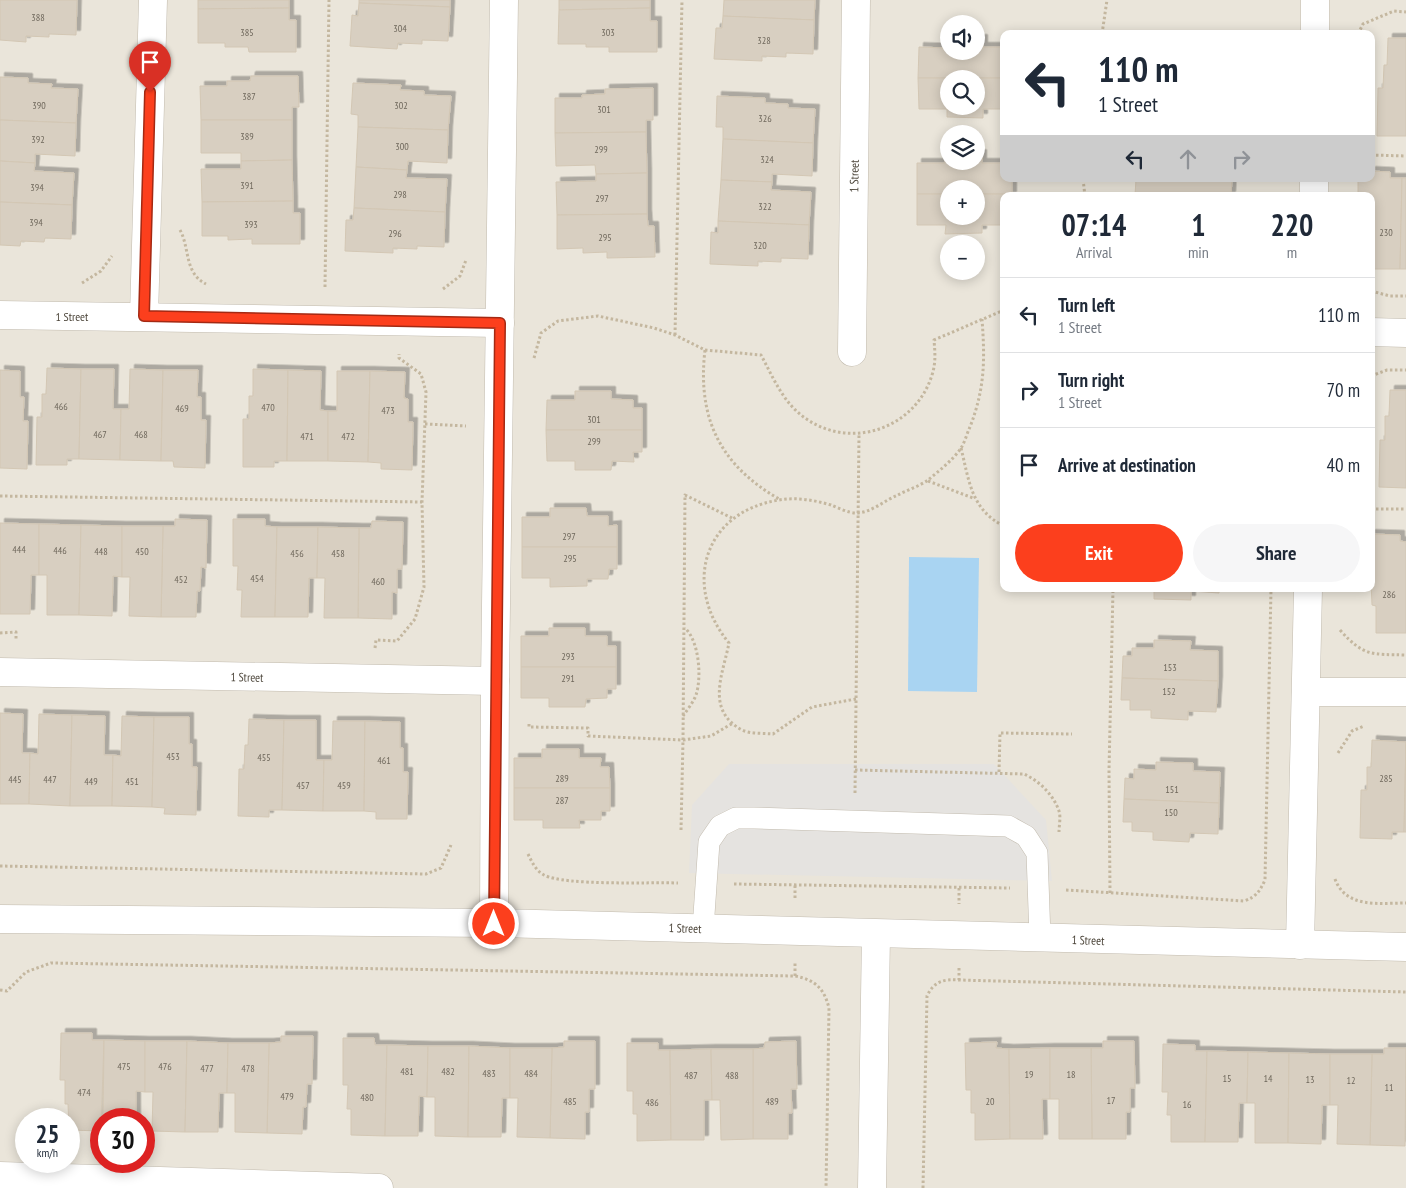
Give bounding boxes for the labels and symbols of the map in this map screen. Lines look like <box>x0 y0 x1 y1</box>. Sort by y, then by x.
house number: 388 <box>31 11 45 24</box>
house number: 304 <box>393 22 407 35</box>
house number: 385 <box>240 26 254 39</box>
house number: 303 <box>601 26 615 39</box>
house number: 328 <box>757 34 771 47</box>
pin <box>129 41 171 92</box>
house number: 387 <box>242 90 256 103</box>
house number: 390 <box>32 99 46 112</box>
house number: 302 <box>394 99 408 112</box>
house number: 301 <box>597 103 611 116</box>
house number: 326 <box>758 112 772 125</box>
house number: 389 <box>240 130 254 143</box>
house number: 392 <box>31 133 45 146</box>
house number: 300 <box>395 140 409 153</box>
house number: 299 <box>594 143 608 156</box>
house number: 324 <box>760 153 774 166</box>
street label: 1 Street <box>846 159 862 193</box>
house number: 391 <box>240 179 254 192</box>
house number: 394 <box>30 181 44 194</box>
house number: 298 <box>393 188 407 201</box>
house number: 297 <box>595 192 609 205</box>
house number: 322 <box>758 200 772 213</box>
house number: 394 <box>29 216 43 229</box>
house number: 393 <box>244 218 258 231</box>
house number: 230 <box>1379 226 1393 239</box>
house number: 296 <box>388 227 402 240</box>
house number: 295 <box>598 231 612 244</box>
house number: 320 <box>753 239 767 252</box>
street label: 1 Street <box>56 309 89 324</box>
house number: 466 <box>54 400 68 413</box>
house number: 470 <box>261 401 275 414</box>
house number: 469 <box>175 402 189 415</box>
house number: 473 <box>381 404 395 417</box>
house number: 301 <box>587 413 601 426</box>
house number: 467 <box>93 428 107 441</box>
house number: 468 <box>134 428 148 441</box>
house number: 471 <box>300 430 314 443</box>
house number: 472 <box>341 430 355 443</box>
house number: 299 <box>587 435 601 448</box>
house number: 297 <box>562 530 576 543</box>
house number: 444 <box>12 543 26 556</box>
house number: 446 <box>53 544 67 557</box>
house number: 448 <box>94 545 108 558</box>
house number: 450 <box>135 545 149 558</box>
house number: 456 <box>290 547 304 560</box>
house number: 458 <box>331 547 345 560</box>
house number: 295 <box>563 552 577 565</box>
house number: 454 <box>250 572 264 585</box>
house number: 452 <box>174 573 188 586</box>
house number: 460 <box>371 575 385 588</box>
house number: 286 <box>1382 588 1396 601</box>
house number: 293 <box>561 650 575 663</box>
house number: 153 <box>1163 661 1177 674</box>
street label: 1 Street <box>230 669 264 685</box>
house number: 291 <box>561 672 575 685</box>
house number: 152 <box>1162 685 1176 698</box>
house number: 453 <box>166 750 180 763</box>
house number: 455 <box>257 751 271 764</box>
house number: 461 <box>377 754 391 767</box>
house number: 289 <box>555 772 569 785</box>
house number: 285 <box>1379 772 1393 785</box>
house number: 445 <box>8 773 22 786</box>
house number: 447 <box>43 773 57 786</box>
house number: 449 <box>84 775 98 788</box>
house number: 451 <box>125 775 139 788</box>
house number: 457 <box>296 779 310 792</box>
house number: 459 <box>337 779 351 792</box>
house number: 151 <box>1165 783 1179 796</box>
house number: 287 <box>555 794 569 807</box>
house number: 150 <box>1164 806 1178 819</box>
position arrow <box>467 897 519 949</box>
street label: 1 Street <box>668 920 702 936</box>
street label: 1 Street <box>1071 932 1105 948</box>
house number: 475 <box>117 1060 131 1073</box>
house number: 476 <box>158 1060 172 1073</box>
house number: 477 <box>200 1062 214 1075</box>
house number: 478 <box>241 1062 255 1075</box>
house number: 481 <box>400 1065 414 1078</box>
house number: 482 <box>441 1065 455 1078</box>
house number: 483 <box>482 1067 496 1080</box>
house number: 484 <box>524 1067 538 1080</box>
house number: 19 <box>1025 1068 1034 1081</box>
house number: 18 <box>1067 1068 1076 1081</box>
house number: 487 <box>684 1069 698 1082</box>
house number: 488 <box>725 1069 739 1082</box>
house number: 15 <box>1223 1072 1232 1085</box>
house number: 14 <box>1264 1072 1273 1085</box>
house number: 13 <box>1306 1073 1315 1086</box>
house number: 12 <box>1347 1074 1356 1087</box>
house number: 11 <box>1385 1081 1394 1094</box>
house number: 474 <box>77 1086 91 1099</box>
house number: 479 <box>280 1090 294 1103</box>
house number: 480 <box>360 1091 374 1104</box>
house number: 17 <box>1107 1094 1116 1107</box>
house number: 485 <box>563 1095 577 1108</box>
house number: 489 <box>765 1095 779 1108</box>
house number: 20 <box>986 1095 995 1108</box>
house number: 486 <box>645 1096 659 1109</box>
house number: 16 <box>1183 1098 1192 1111</box>
speed limit sign: 30 <box>90 1108 155 1173</box>

